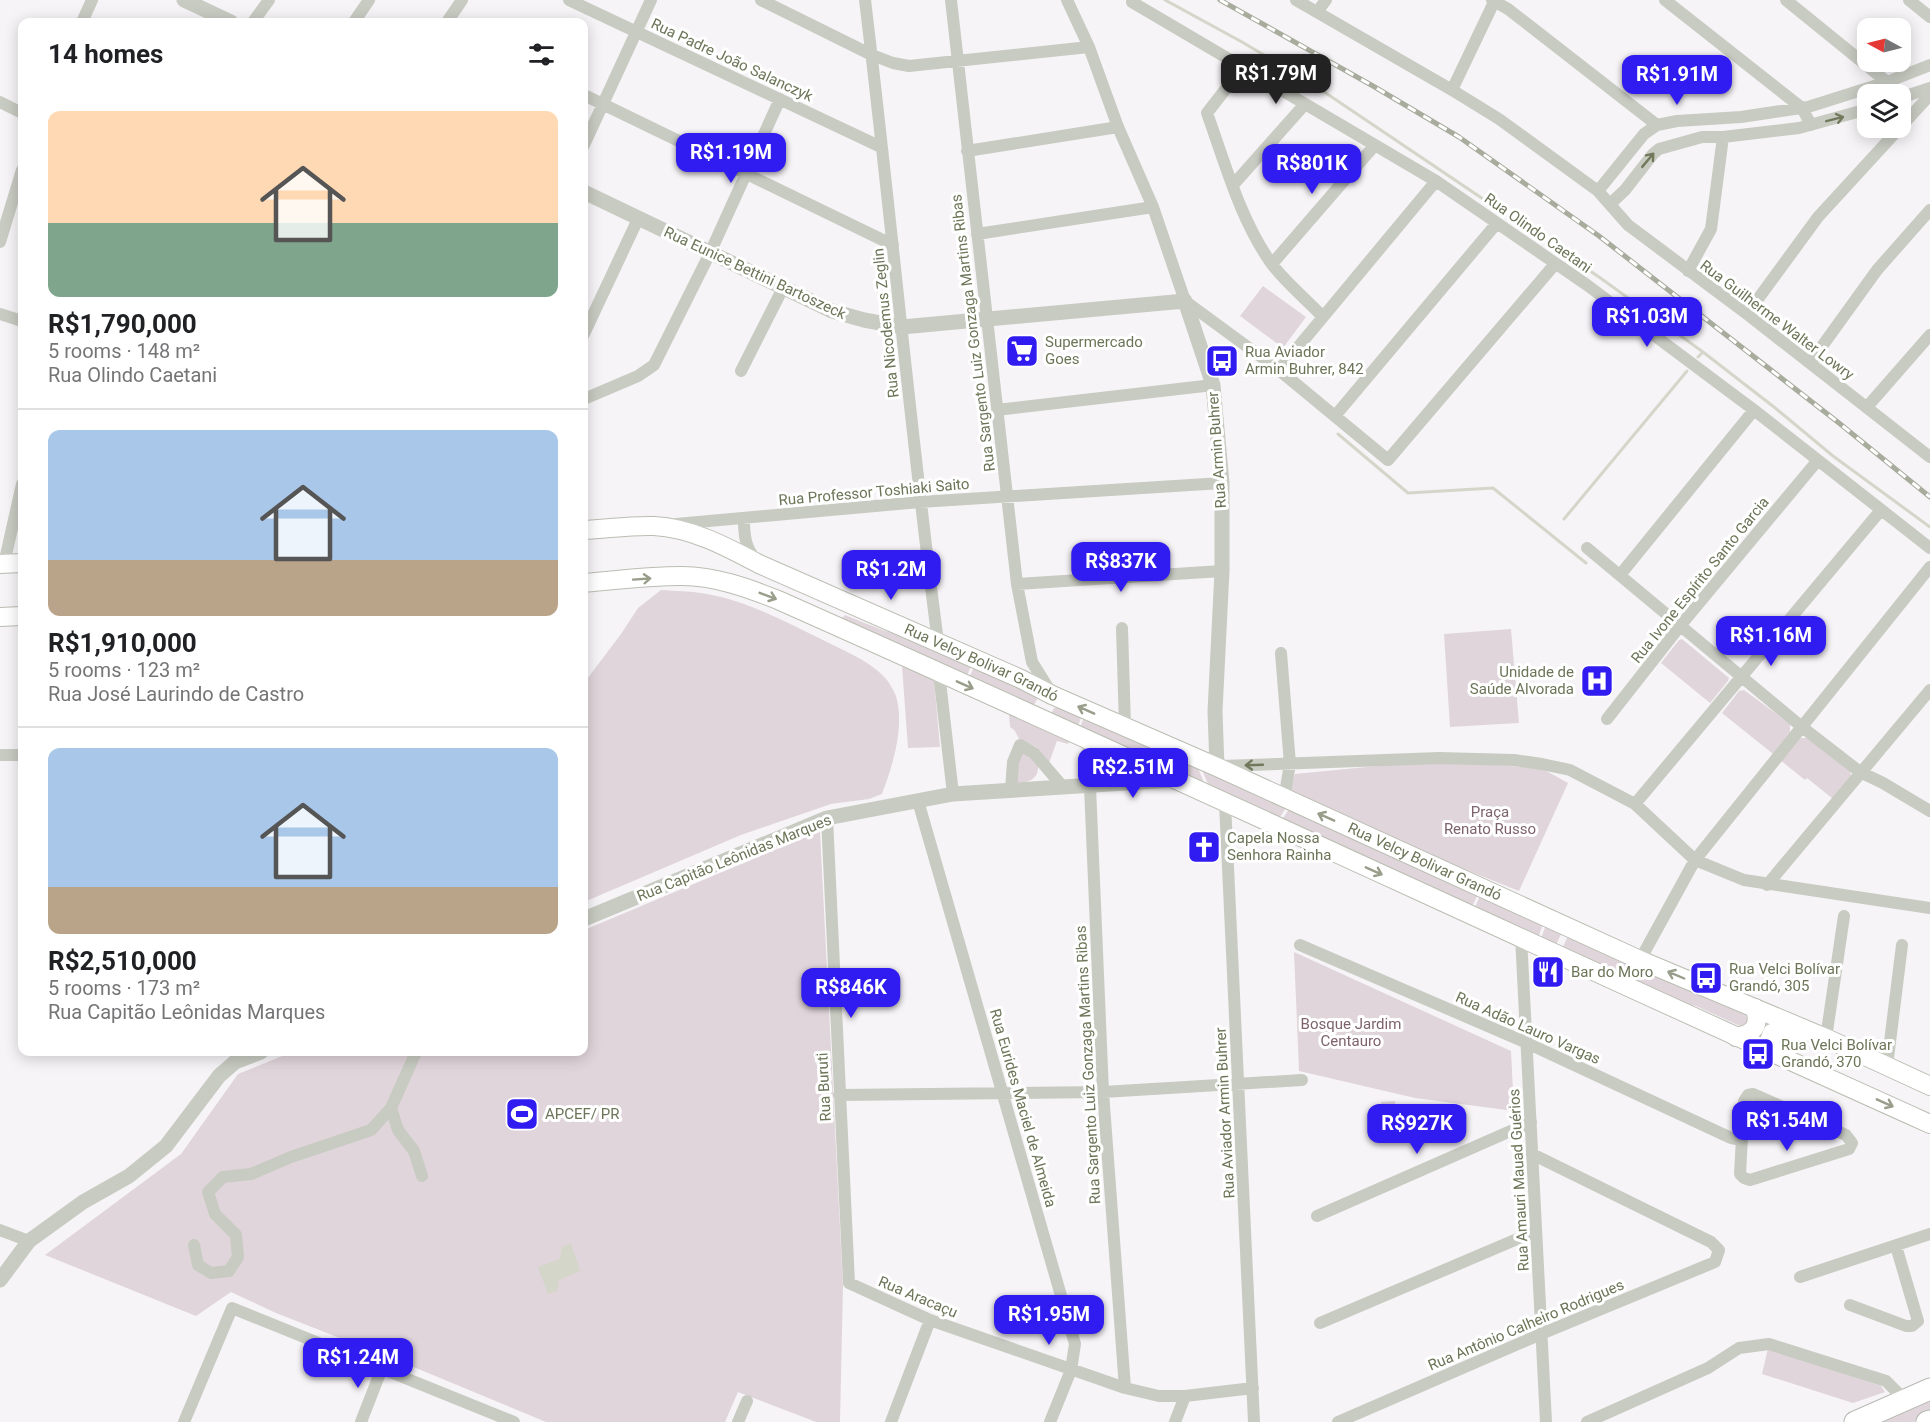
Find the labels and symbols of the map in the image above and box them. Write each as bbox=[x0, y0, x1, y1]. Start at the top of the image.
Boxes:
street label: Rua Padre João Salanczyk bbox=[648, 15, 816, 106]
north arrow bbox=[1857, 18, 1911, 72]
pin: R$1.79M bbox=[1221, 54, 1331, 105]
pin: R$1.91M bbox=[1622, 55, 1732, 106]
one-way arrow bbox=[1825, 112, 1844, 124]
pin: R$1.19M bbox=[676, 133, 786, 184]
pin: R$801K bbox=[1263, 144, 1361, 195]
one-way arrow bbox=[1642, 152, 1655, 168]
street label: Rua Olindo Caetani bbox=[1481, 189, 1595, 277]
street label: Rua Sargento Luiz Gonzaga Martins Ribas bbox=[947, 193, 999, 473]
street label: Rua Eunice Bettini Bartoszeck bbox=[661, 223, 849, 323]
street label: Rua Nicodemus Zeglin bbox=[869, 247, 903, 399]
street label: Rua Guilherme Walter Lowry bbox=[1696, 256, 1858, 384]
pin: R$1.03M bbox=[1592, 297, 1702, 348]
supermarket icon: Supermercado Goes bbox=[1004, 333, 1040, 369]
place label: Supermercado Goes bbox=[1045, 333, 1143, 368]
bus stop icon: Rua Aviador Armin Buhrer, 842 bbox=[1204, 343, 1240, 379]
place label: Rua Aviador Armin Buhrer, 842 bbox=[1245, 343, 1364, 378]
street label: Rua Armin Buhrer bbox=[1204, 391, 1230, 509]
street label: Rua Professor Toshiaki Saito bbox=[778, 475, 970, 509]
street label: Rua Ivone Espírito Santo Garcia bbox=[1627, 493, 1773, 667]
pin: R$837K bbox=[1072, 542, 1170, 593]
pin: R$1.2M bbox=[842, 550, 940, 601]
one-way arrow bbox=[631, 573, 651, 584]
one-way arrow bbox=[758, 591, 777, 602]
pin: R$1.16M bbox=[1716, 616, 1826, 667]
street label: Rua Velcy Bolivar Grandó bbox=[902, 620, 1061, 706]
place label: Unidade de Saúde Alvorada bbox=[1470, 663, 1574, 698]
hospital icon: Unidade de Saúde Alvorada bbox=[1579, 663, 1615, 699]
one-way arrow bbox=[955, 679, 973, 691]
one-way arrow bbox=[1078, 703, 1096, 715]
pin: R$2.51M bbox=[1078, 748, 1188, 799]
one-way arrow bbox=[1244, 760, 1264, 771]
park label: Praça Renato Russo bbox=[1444, 803, 1536, 838]
street label: Rua Capitão Leônidas Marques bbox=[634, 811, 834, 905]
one-way arrow bbox=[1317, 811, 1335, 823]
street label: Rua Velcy Bolivar Grandó bbox=[1345, 819, 1504, 905]
church icon: Capela Nossa Senhora Rainha bbox=[1186, 829, 1222, 865]
place label: Capela Nossa Senhora Rainha bbox=[1227, 829, 1331, 864]
one-way arrow bbox=[1365, 866, 1383, 877]
street label: Rua Sargento Luiz Gonzaga Martins Ribas bbox=[1072, 925, 1104, 1205]
restaurant icon: Bar do Moro bbox=[1530, 954, 1566, 990]
bus stop icon: Rua Velci Bolívar Grandó, 305 bbox=[1688, 960, 1724, 996]
place label: Rua Velci Bolívar Grandó, 305 bbox=[1729, 960, 1840, 995]
place label: Bar do Moro bbox=[1571, 963, 1653, 981]
pin: R$846K bbox=[802, 968, 900, 1019]
one-way arrow bbox=[1667, 969, 1686, 980]
street label: Rua Adão Lauro Vargas bbox=[1453, 988, 1603, 1068]
street label: Rua Eurides Maciel de Almeida bbox=[986, 1007, 1060, 1209]
park label: Bosque Jardim Centauro bbox=[1301, 1015, 1401, 1050]
street label: Rua Aviador Armin Buhrer bbox=[1212, 1027, 1238, 1199]
bus stop icon: Rua Velci Bolívar Grandó, 370 bbox=[1740, 1036, 1776, 1072]
place label: Rua Velci Bolívar Grandó, 370 bbox=[1781, 1036, 1892, 1071]
street label: Rua Buruti bbox=[813, 1052, 835, 1122]
street label: Rua Amauri Mauad Guérios bbox=[1505, 1088, 1533, 1272]
sports icon: APCEF/ PR bbox=[504, 1096, 540, 1132]
one-way arrow bbox=[1876, 1099, 1894, 1110]
pin: R$1.54M bbox=[1732, 1101, 1842, 1152]
pin: R$927K bbox=[1368, 1104, 1466, 1155]
place label: APCEF/ PR bbox=[545, 1105, 619, 1123]
street label: Rua Aracaçu bbox=[876, 1272, 960, 1322]
street label: Rua Antônio Calheiro Rodrigues bbox=[1425, 1275, 1627, 1375]
pin: R$1.95M bbox=[994, 1295, 1104, 1346]
pin: R$1.24M bbox=[303, 1338, 413, 1389]

